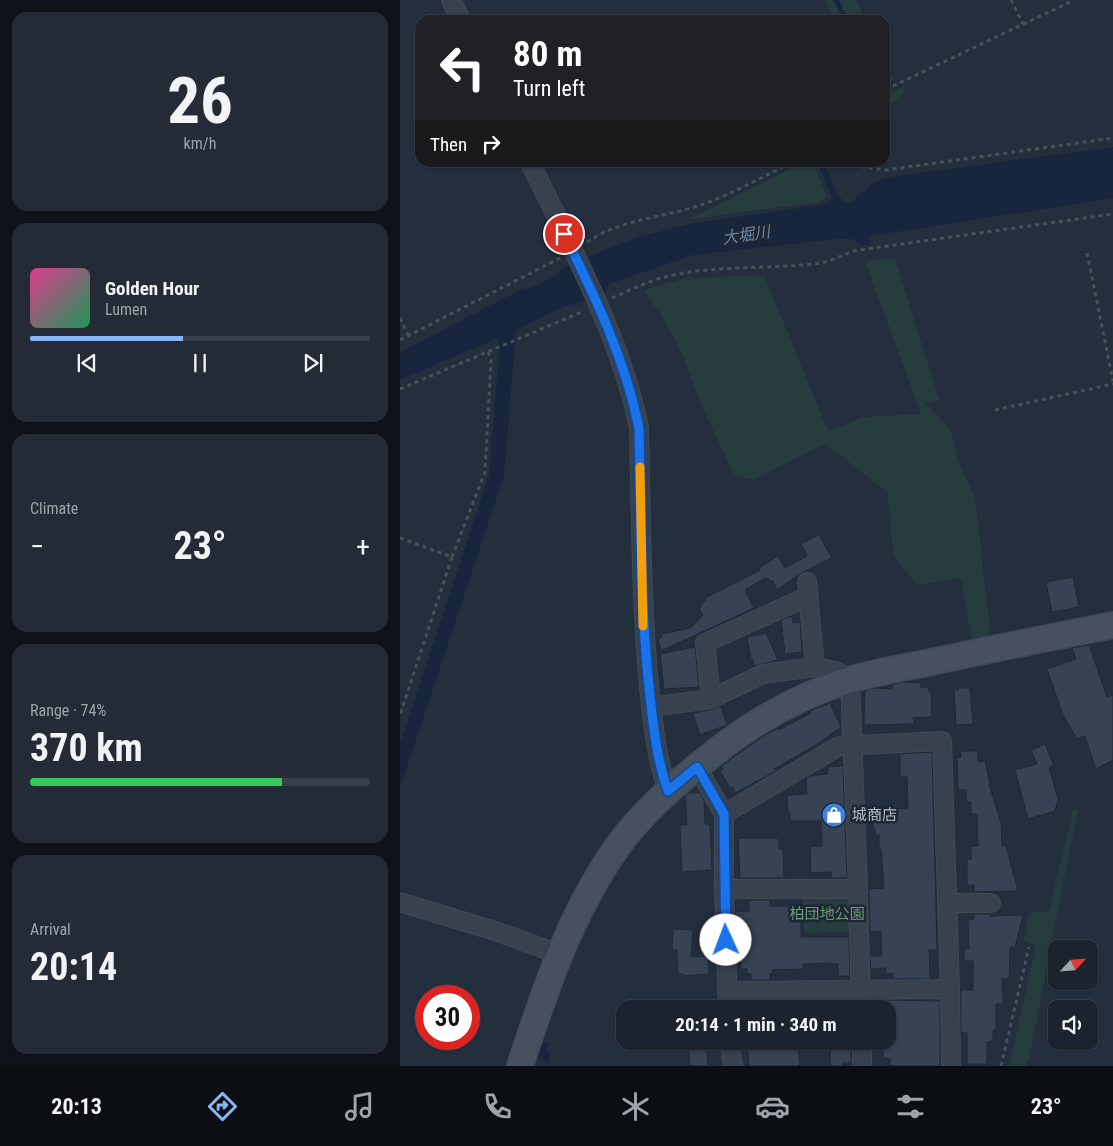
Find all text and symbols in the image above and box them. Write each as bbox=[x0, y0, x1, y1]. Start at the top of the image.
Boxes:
text: 80 m bbox=[513, 34, 582, 75]
icon: left bbox=[430, 35, 495, 100]
text: 26 bbox=[167, 63, 233, 139]
text: Turn left bbox=[513, 76, 585, 101]
icon: right bbox=[477, 130, 505, 158]
text: Then bbox=[430, 133, 467, 156]
text: km/h bbox=[184, 134, 216, 153]
pin bbox=[543, 213, 585, 255]
icon: arrive bbox=[550, 220, 578, 248]
water label: 大堀川 bbox=[721, 222, 773, 248]
text: Golden Hour bbox=[105, 277, 199, 300]
text: Lumen bbox=[105, 300, 147, 319]
icon: previous bbox=[73, 349, 101, 377]
icon: pause bbox=[186, 349, 214, 377]
icon: next bbox=[299, 349, 327, 377]
text: Climate bbox=[30, 499, 78, 518]
text: 23° bbox=[173, 524, 227, 568]
text: − bbox=[30, 530, 44, 563]
text: + bbox=[356, 530, 370, 563]
text: Range · 74% bbox=[30, 701, 106, 720]
text: 370 km bbox=[30, 726, 143, 770]
shop icon: 城商店 bbox=[821, 802, 847, 828]
place label: 城商店 bbox=[852, 806, 897, 824]
park label: 柏団地公園 bbox=[789, 905, 865, 923]
position arrow bbox=[699, 913, 751, 965]
text: Arrival bbox=[30, 920, 71, 939]
north arrow bbox=[1048, 940, 1098, 990]
map controls bbox=[1048, 940, 1098, 1050]
text: 20:14 bbox=[30, 945, 117, 989]
speed limit sign: 30 bbox=[415, 985, 480, 1050]
button: sound bbox=[1048, 1000, 1098, 1050]
text: 20:14 · 1 min · 340 m bbox=[675, 1013, 837, 1036]
icon: directions bbox=[205, 1089, 240, 1124]
icon: music bbox=[342, 1089, 377, 1124]
icon: phone bbox=[480, 1089, 515, 1124]
icon: climate bbox=[618, 1089, 653, 1124]
icon: car bbox=[755, 1089, 790, 1124]
icon: filters bbox=[893, 1089, 928, 1124]
text: 20:13 bbox=[51, 1094, 102, 1119]
text: 23° bbox=[1031, 1094, 1062, 1119]

